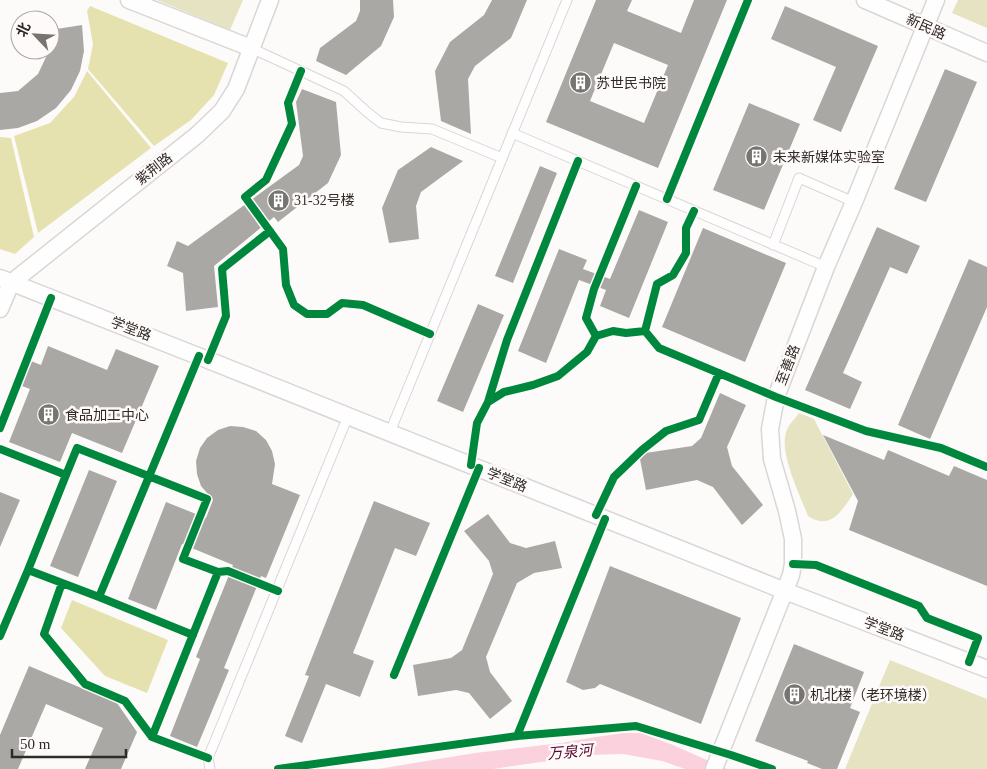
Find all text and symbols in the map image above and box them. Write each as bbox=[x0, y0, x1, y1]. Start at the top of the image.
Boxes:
north arrow bbox=[10, 10, 60, 60]
street label: 新民路 bbox=[904, 12, 948, 42]
text: 北 bbox=[14, 20, 33, 39]
building icon: 苏世民书院 bbox=[568, 71, 592, 95]
place label: 苏世民书院 bbox=[596, 76, 666, 91]
building icon: 未来新媒体实验室 bbox=[745, 145, 769, 169]
place label: 未来新媒体实验室 bbox=[773, 149, 885, 165]
street label: 紫荆路 bbox=[133, 150, 175, 188]
building icon: 31-32号楼 bbox=[266, 188, 290, 212]
place label: 31-32号楼 bbox=[294, 193, 355, 208]
street label: 学堂路 bbox=[109, 314, 153, 344]
street label: 至善路 bbox=[773, 343, 803, 387]
building icon: 食品加工中心 bbox=[37, 403, 61, 427]
place label: 食品加工中心 bbox=[65, 408, 149, 423]
street label: 学堂路 bbox=[485, 465, 529, 495]
street label: 学堂路 bbox=[862, 614, 906, 644]
building icon: 机北楼（老环境楼） bbox=[782, 683, 806, 707]
place label: 机北楼（老环境楼） bbox=[810, 687, 936, 703]
scale bar bbox=[12, 726, 126, 758]
text: 50 m bbox=[20, 736, 51, 752]
water label: 万泉河 bbox=[547, 742, 596, 762]

